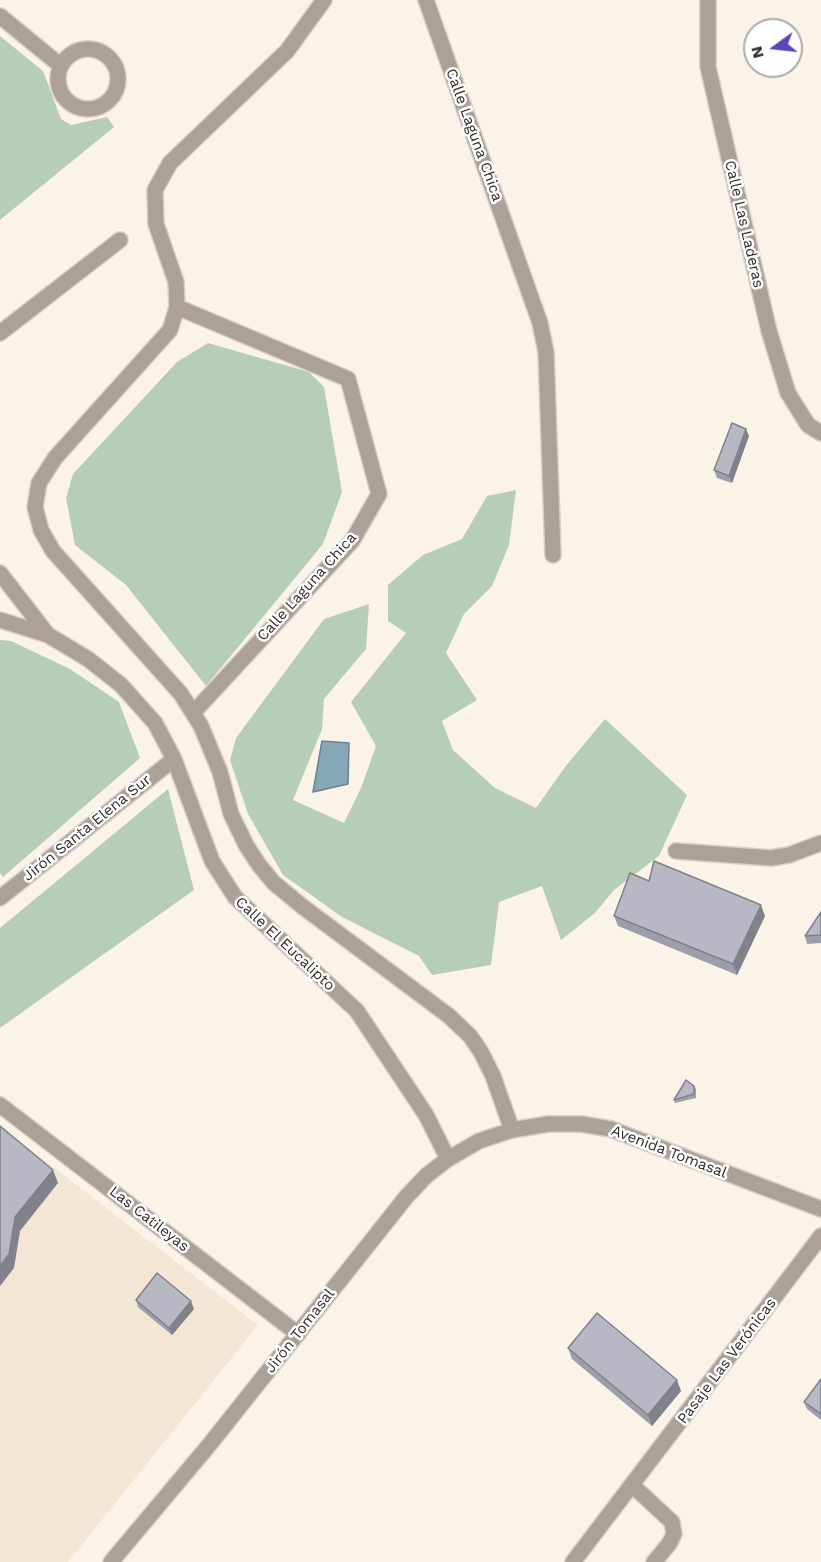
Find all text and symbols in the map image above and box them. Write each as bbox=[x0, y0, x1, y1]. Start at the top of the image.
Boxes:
north arrow bbox=[743, 18, 803, 78]
text: N bbox=[746, 44, 768, 60]
street label: Calle Laguna Chica bbox=[442, 66, 506, 204]
street label: Calle Las Laderas bbox=[721, 159, 767, 289]
street label: Calle Laguna Chica bbox=[254, 529, 360, 645]
street label: Jirón Santa Elena Sur bbox=[19, 771, 155, 885]
street label: Calle El Eucalipto bbox=[231, 893, 339, 995]
street label: Avenida Tomasal bbox=[609, 1122, 729, 1182]
street label: Las Catileyas bbox=[106, 1182, 192, 1256]
street label: Jirón Tomasal bbox=[262, 1285, 338, 1377]
street label: Pasaje Las Verónicas bbox=[674, 1295, 780, 1427]

